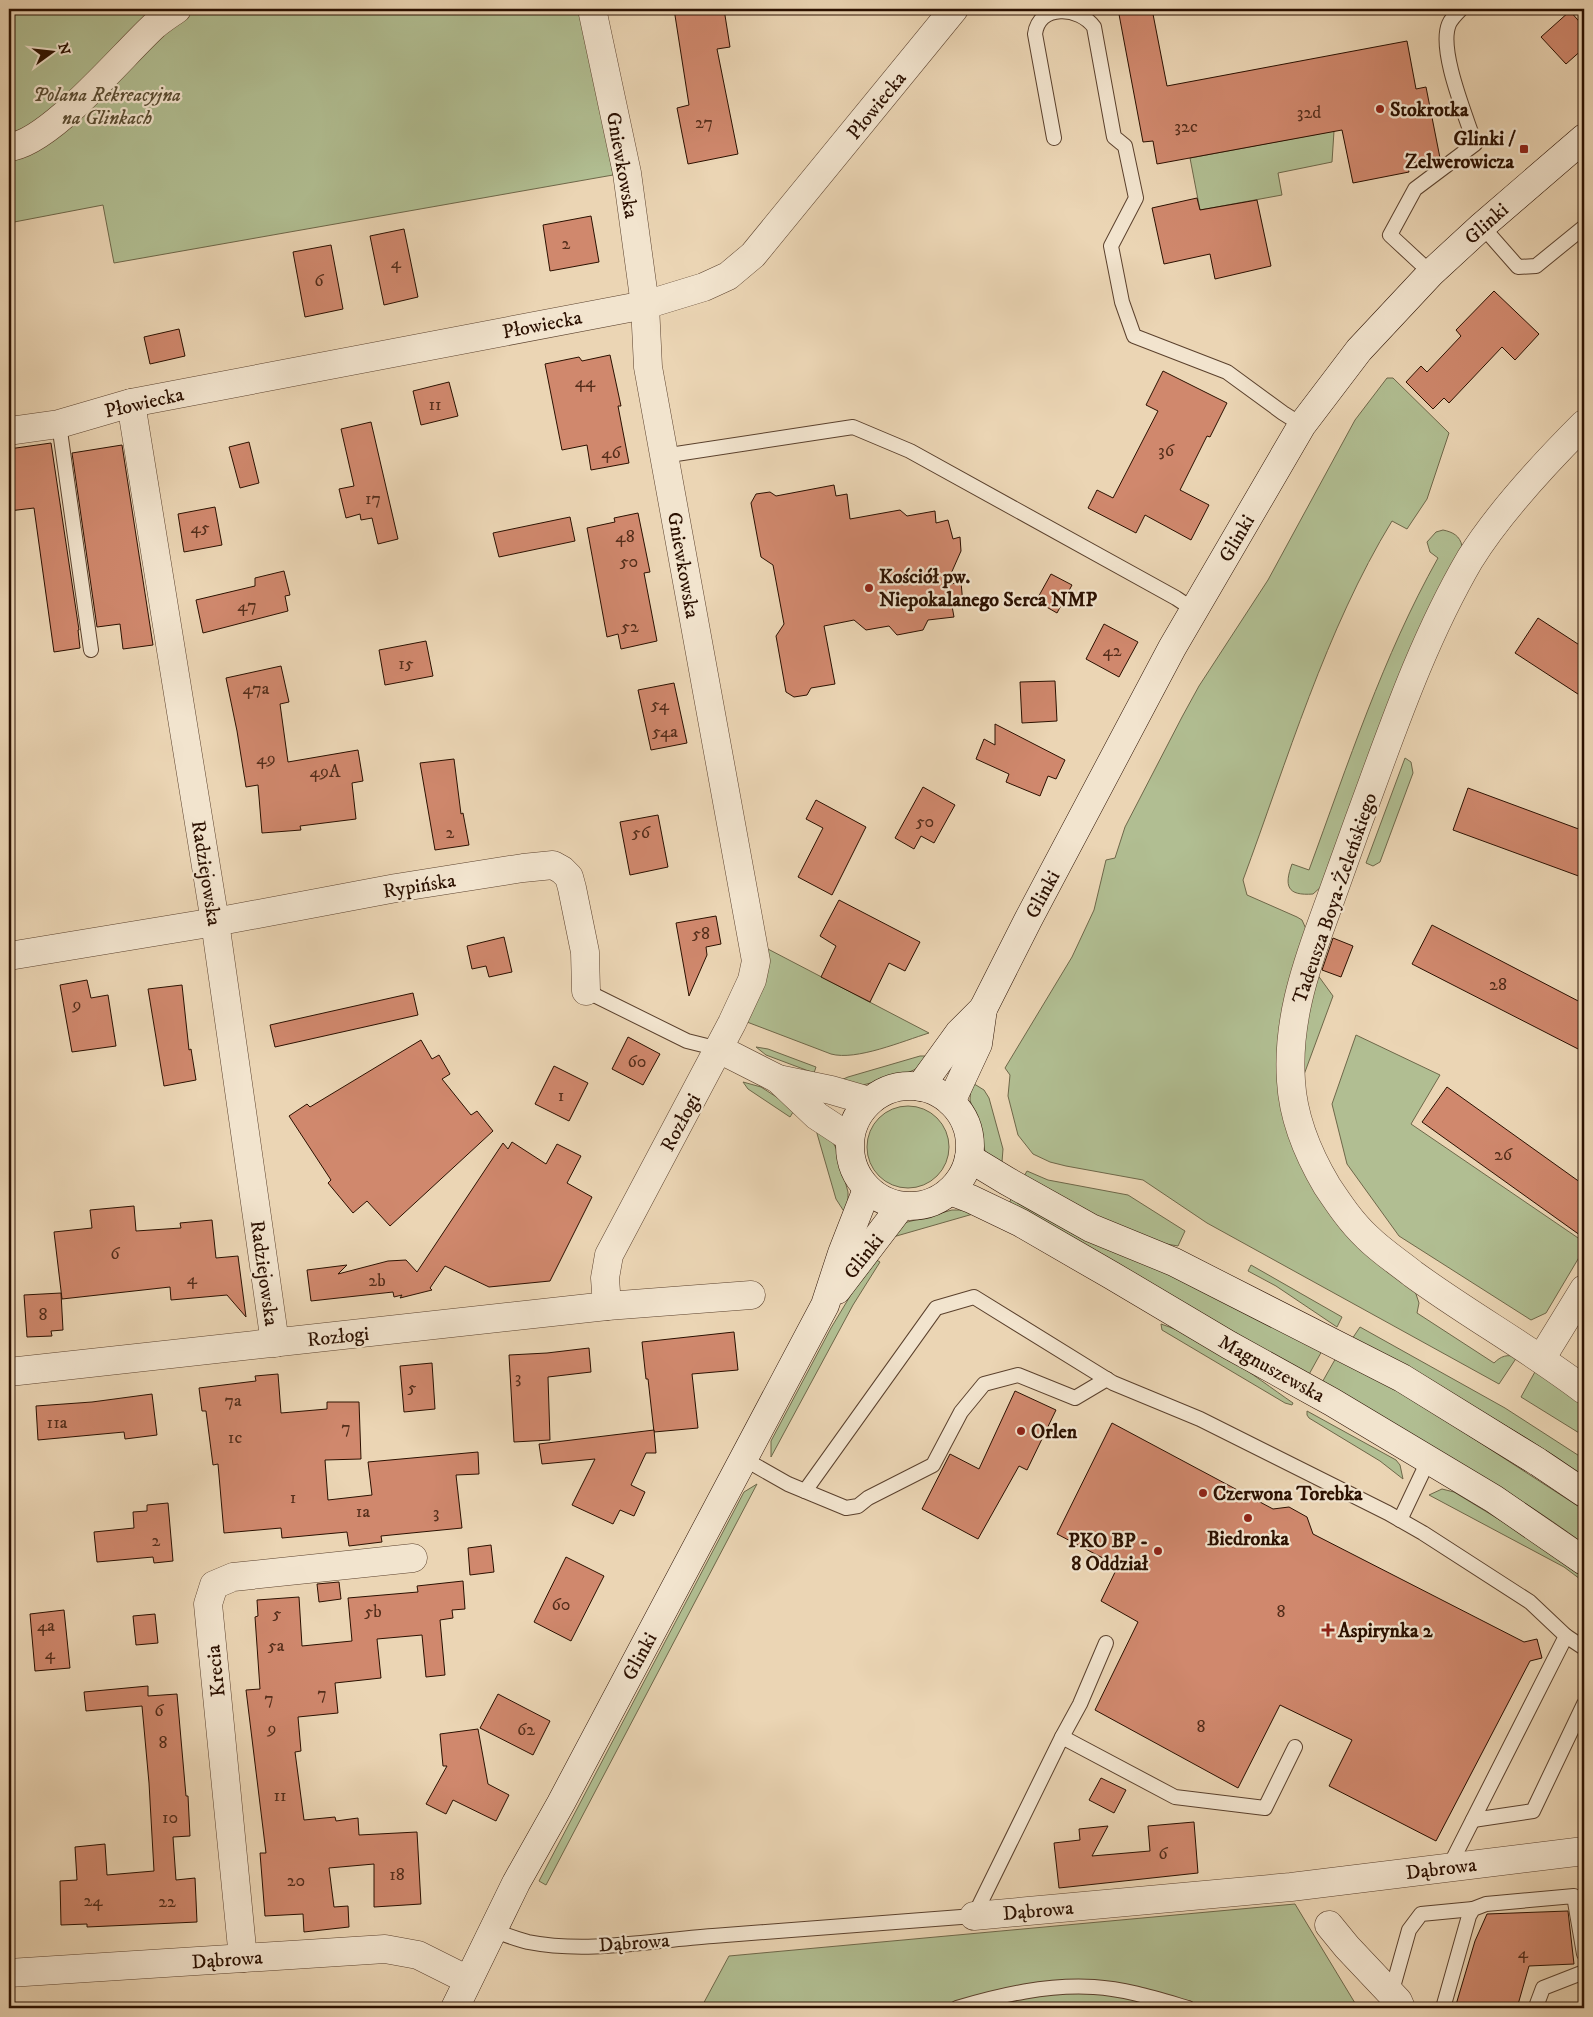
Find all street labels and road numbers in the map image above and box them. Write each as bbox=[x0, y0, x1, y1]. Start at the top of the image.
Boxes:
street label: Płowiecka bbox=[842, 66, 913, 145]
street label: Gniewkowska bbox=[600, 110, 643, 221]
street label: Glinki bbox=[1460, 198, 1514, 250]
street label: Płowiecka bbox=[500, 305, 585, 345]
street label: Płowiecka bbox=[102, 382, 187, 425]
street label: Gniewkowska bbox=[661, 510, 704, 621]
street label: Glinki bbox=[1214, 511, 1261, 567]
street label: Tadeusza Boya-Żeleńskiego bbox=[1288, 790, 1383, 1007]
street label: Radziejowska bbox=[185, 819, 226, 928]
street label: Glinki bbox=[1020, 866, 1066, 923]
street label: Rypińska bbox=[381, 868, 458, 905]
street label: Rozłogi bbox=[656, 1089, 707, 1156]
street label: Radziejowska bbox=[244, 1219, 283, 1328]
street label: Glinki bbox=[839, 1229, 890, 1285]
street label: Rozłogi bbox=[306, 1322, 370, 1353]
street label: Magnuszewska bbox=[1214, 1330, 1329, 1409]
street label: Glinki bbox=[617, 1628, 663, 1685]
street label: Krecia bbox=[201, 1643, 232, 1698]
street label: Dąbrowa bbox=[1404, 1853, 1478, 1886]
street label: Dąbrowa bbox=[1002, 1896, 1075, 1927]
street label: Dąbrowa bbox=[598, 1929, 671, 1958]
street label: Dąbrowa bbox=[191, 1946, 264, 1975]

